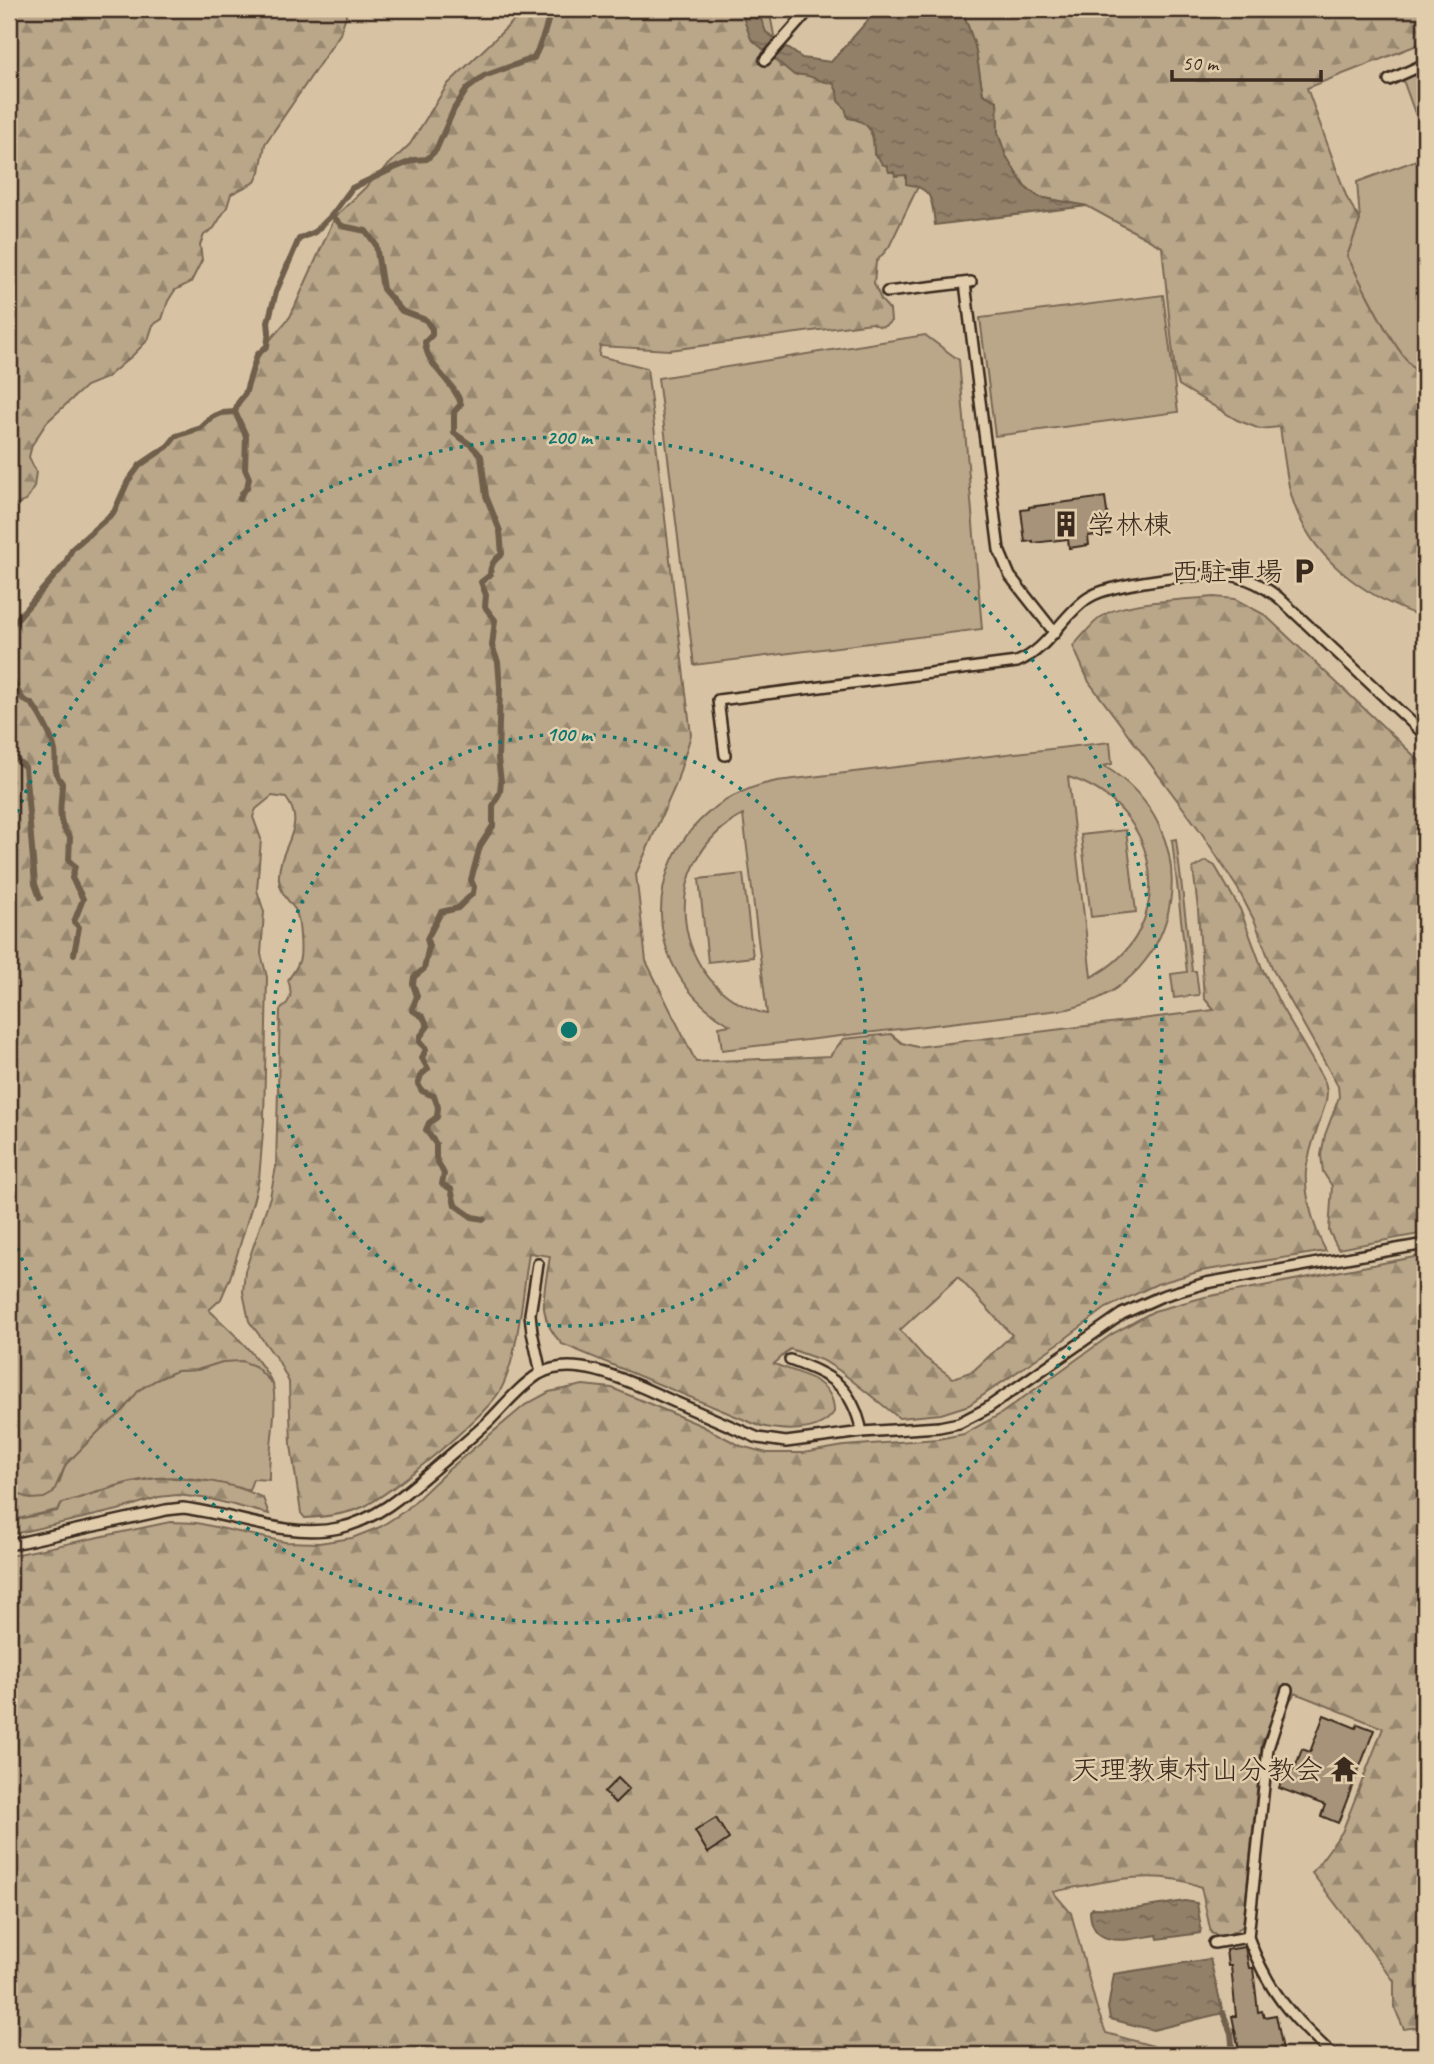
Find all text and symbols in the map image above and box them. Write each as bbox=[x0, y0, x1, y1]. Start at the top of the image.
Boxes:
scale bar bbox=[1172, 38, 1320, 82]
text: 50 m bbox=[1182, 50, 1220, 76]
text: 200 m bbox=[546, 424, 594, 450]
place label: 学林棟 bbox=[1087, 507, 1171, 542]
building icon: 学林棟 bbox=[1051, 509, 1081, 539]
place label: 西駐車場 bbox=[1171, 554, 1283, 589]
parking icon: 西駐車場 bbox=[1289, 556, 1319, 586]
text: 100 m bbox=[546, 721, 594, 747]
centre of rings bbox=[557, 1018, 581, 1042]
place label: 天理教東村山分教会 bbox=[1071, 1752, 1323, 1787]
temple icon: 天理教東村山分教会 bbox=[1329, 1754, 1359, 1784]

